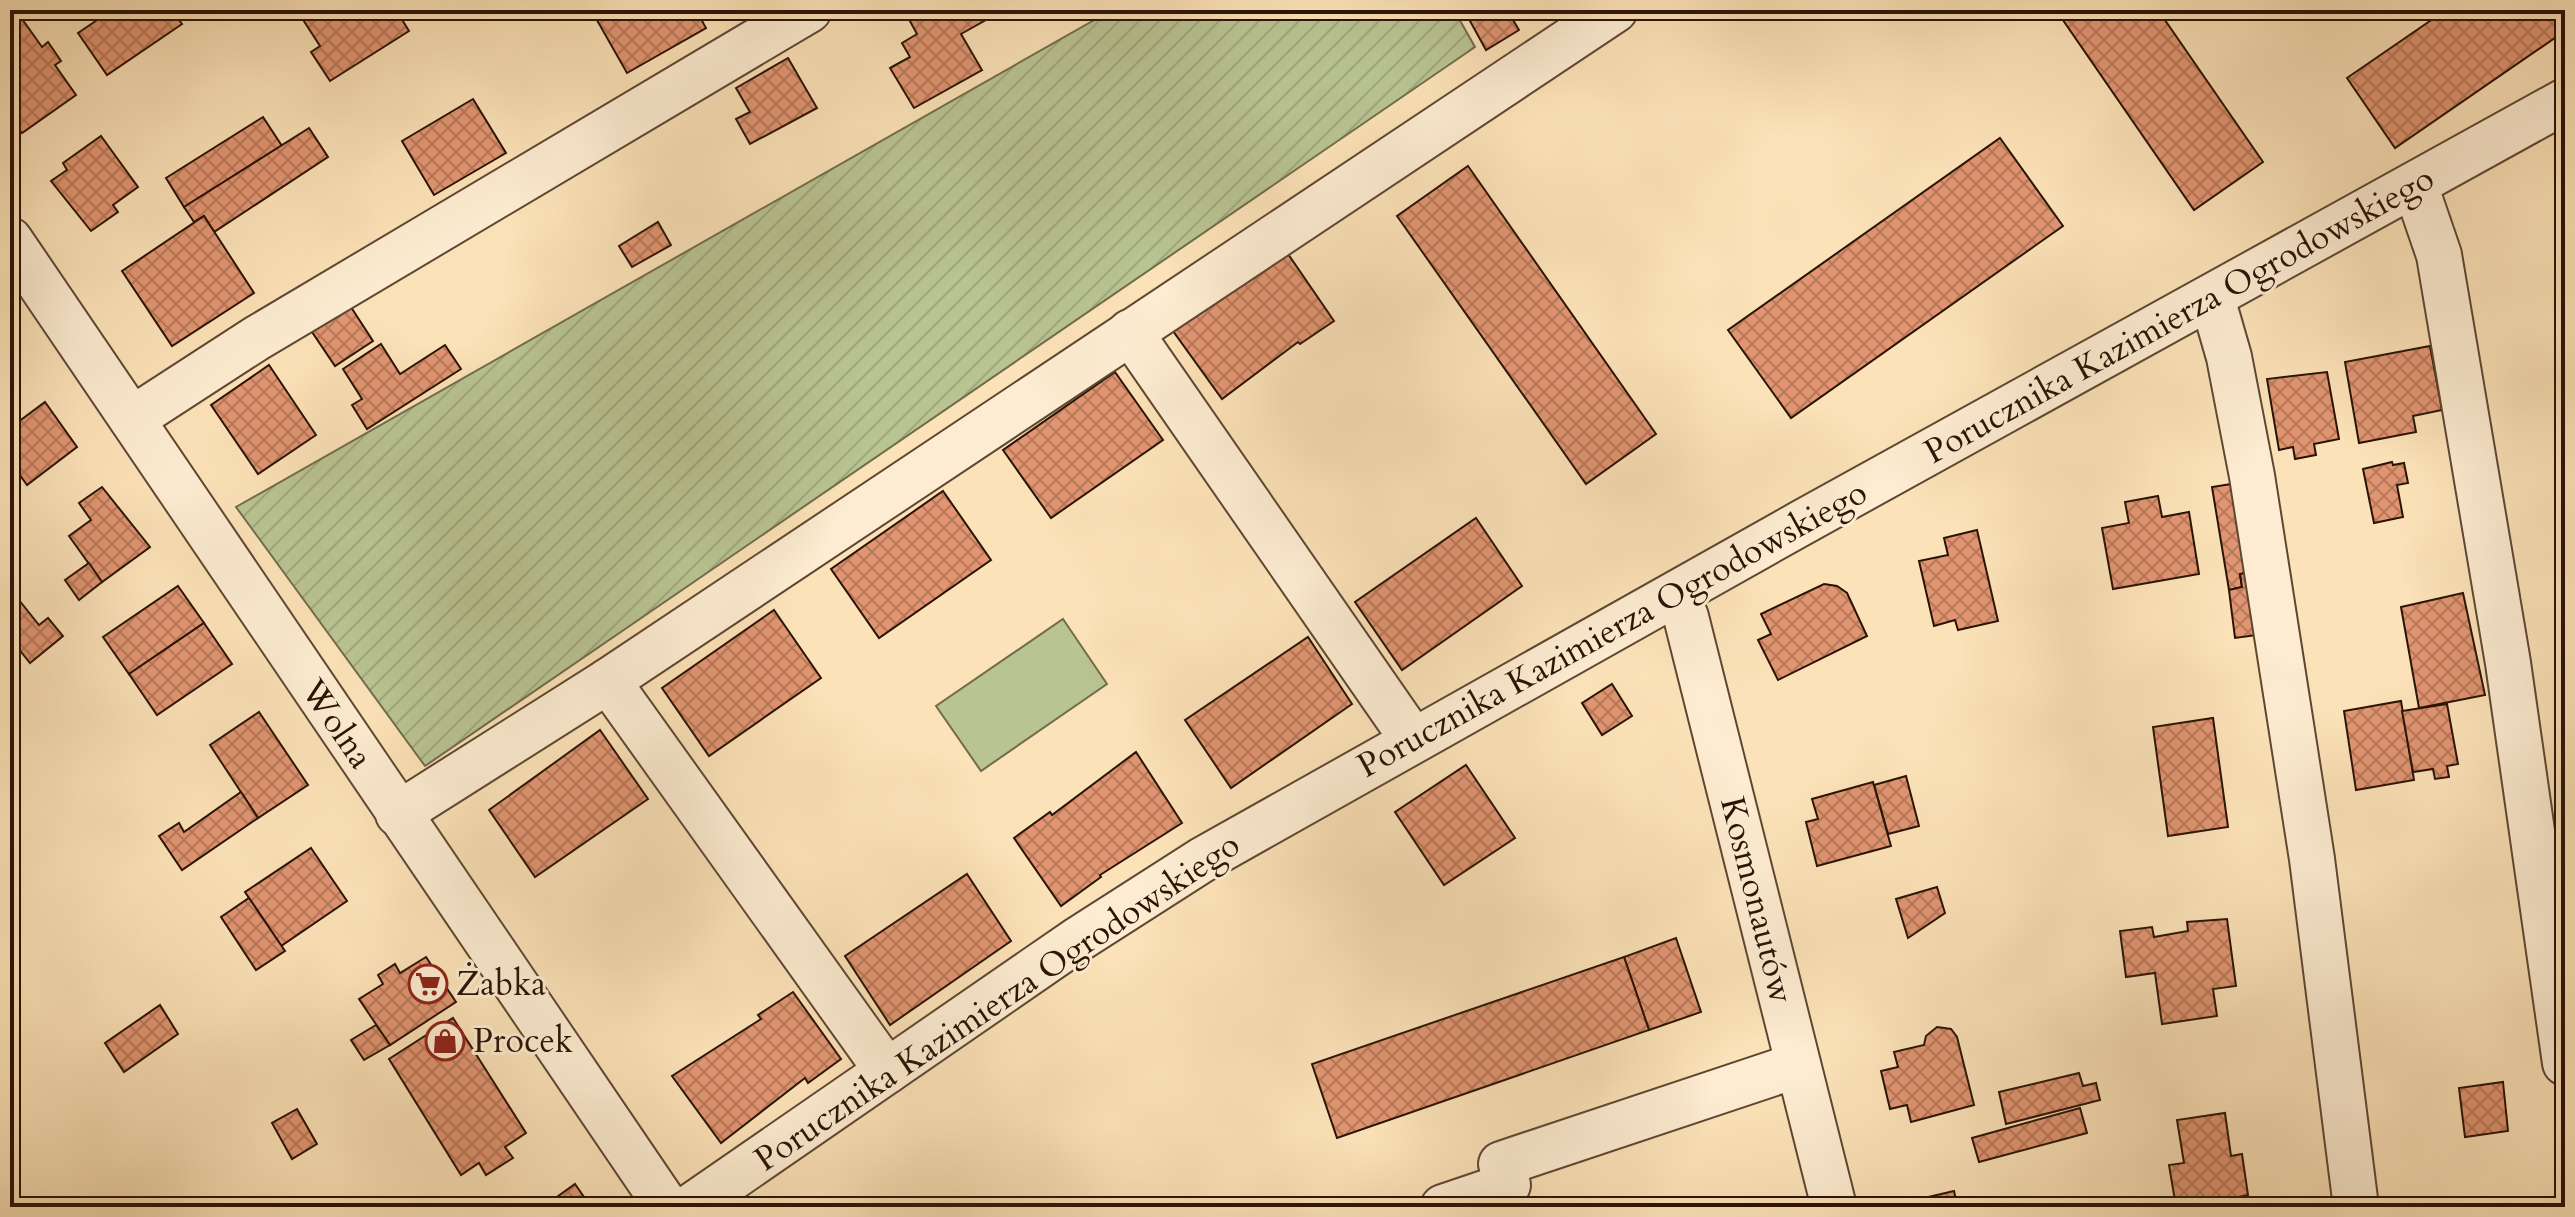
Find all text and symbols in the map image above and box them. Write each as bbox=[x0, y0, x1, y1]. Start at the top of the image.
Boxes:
street label: Porucznika Kazimierza Ogrodowskiego bbox=[1916, 155, 2442, 475]
street label: Porucznika Kazimierza Ogrodowskiego bbox=[1349, 469, 1875, 789]
street label: Wolna bbox=[290, 669, 384, 778]
street label: Kosmonautów bbox=[1709, 792, 1805, 1008]
street label: Porucznika Kazimierza Ogrodowskiego bbox=[745, 822, 1249, 1182]
place label: Żabka bbox=[456, 961, 546, 1007]
supermarket icon: Żabka bbox=[407, 963, 449, 1005]
place label: Procek bbox=[473, 1018, 574, 1064]
shop icon: Procek bbox=[424, 1020, 466, 1062]

